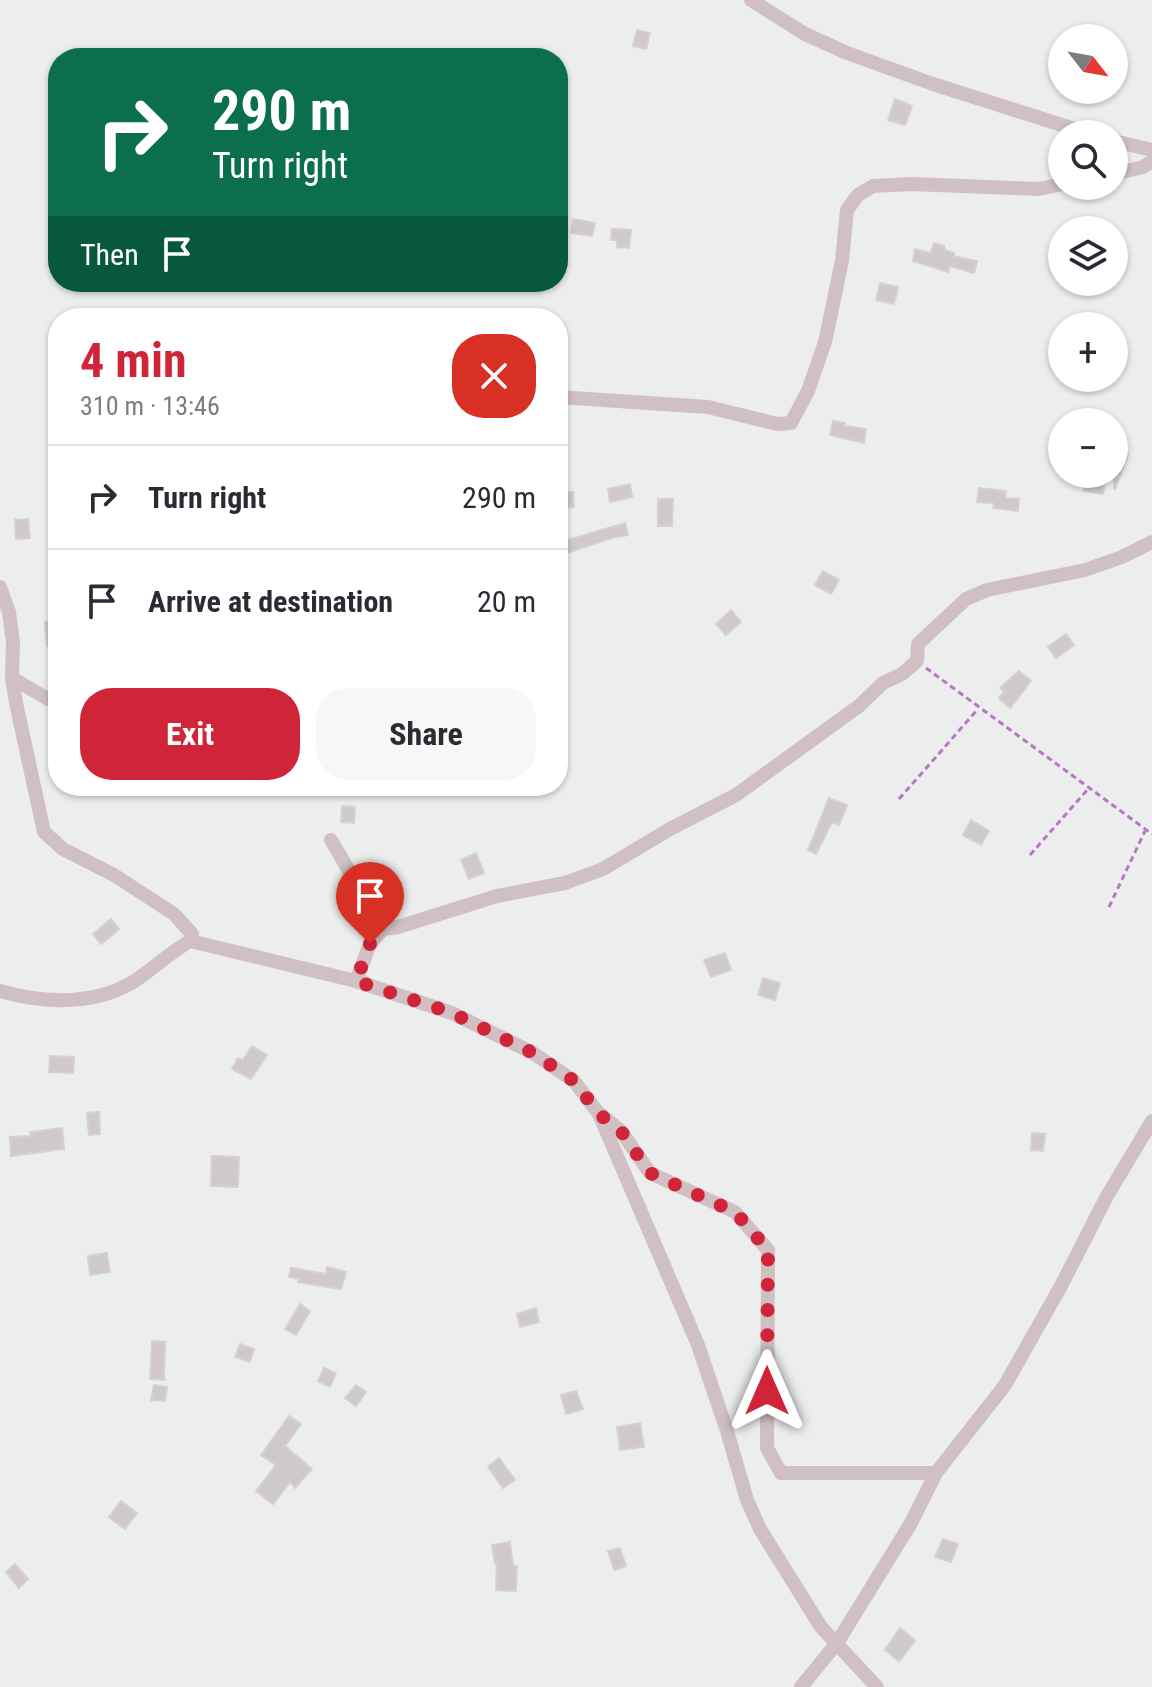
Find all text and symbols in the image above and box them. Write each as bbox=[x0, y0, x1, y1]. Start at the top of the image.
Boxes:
north arrow bbox=[1048, 24, 1128, 104]
map controls bbox=[1048, 24, 1128, 488]
text: 290 m bbox=[212, 78, 351, 144]
icon: right bbox=[80, 80, 184, 184]
button: search bbox=[1048, 120, 1128, 200]
text: Turn right bbox=[212, 145, 348, 187]
button: layers bbox=[1048, 216, 1128, 296]
icon: arrive bbox=[155, 232, 199, 276]
text: Then bbox=[80, 237, 139, 272]
button: + bbox=[1048, 312, 1128, 392]
text: 4 min bbox=[80, 332, 187, 389]
button: close bbox=[452, 334, 536, 418]
text: 310 m · 13:46 bbox=[80, 391, 220, 421]
button: − bbox=[1048, 408, 1128, 488]
icon: right bbox=[80, 475, 124, 519]
text: Turn right bbox=[148, 480, 266, 515]
text: 290 m bbox=[462, 480, 536, 515]
icon: arrive bbox=[80, 579, 124, 623]
text: Arrive at destination bbox=[148, 584, 393, 619]
text: 20 m bbox=[477, 584, 536, 619]
button: Exit bbox=[80, 688, 300, 780]
button: Share bbox=[316, 688, 536, 780]
pin bbox=[336, 862, 404, 944]
icon: arrive bbox=[348, 874, 392, 918]
position arrow bbox=[725, 1349, 809, 1433]

